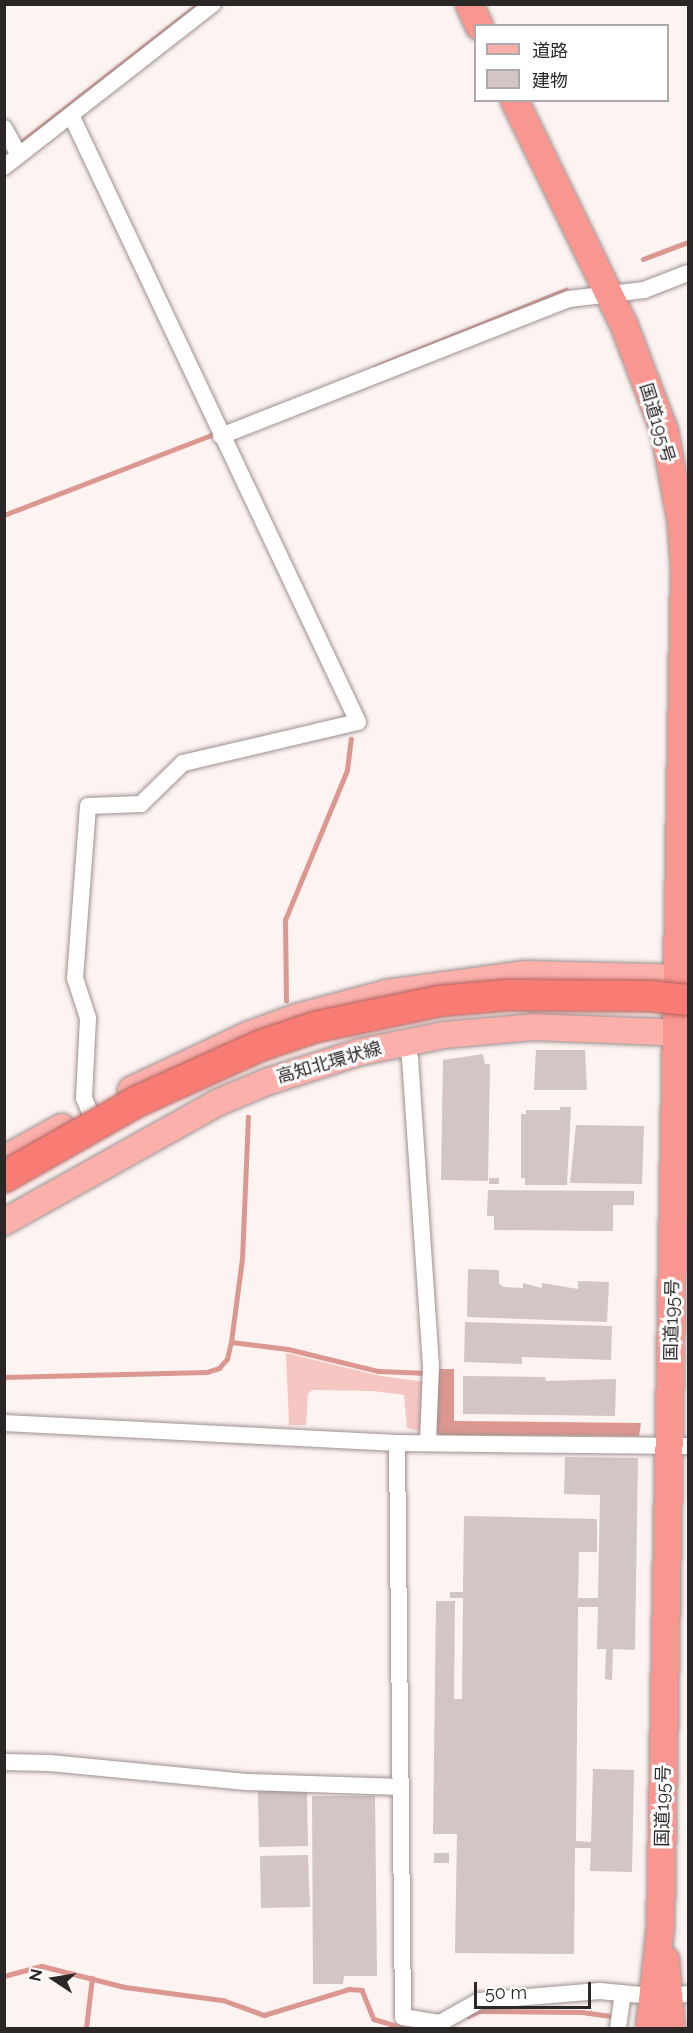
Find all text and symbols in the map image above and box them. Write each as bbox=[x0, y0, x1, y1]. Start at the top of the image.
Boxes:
legend bbox=[474, 24, 669, 102]
text: 道路 bbox=[532, 40, 568, 61]
text: 建物 bbox=[532, 70, 568, 91]
street label: 国道195号 bbox=[635, 381, 679, 465]
street label: 高知北環状線 bbox=[274, 1038, 384, 1088]
street label: 国道195号 bbox=[660, 1279, 684, 1361]
street label: 国道195号 bbox=[651, 1765, 675, 1847]
north arrow bbox=[24, 1949, 84, 2009]
text: N bbox=[25, 1967, 46, 1983]
scale bar bbox=[477, 1970, 594, 2008]
text: 50 m bbox=[485, 1982, 527, 2003]

